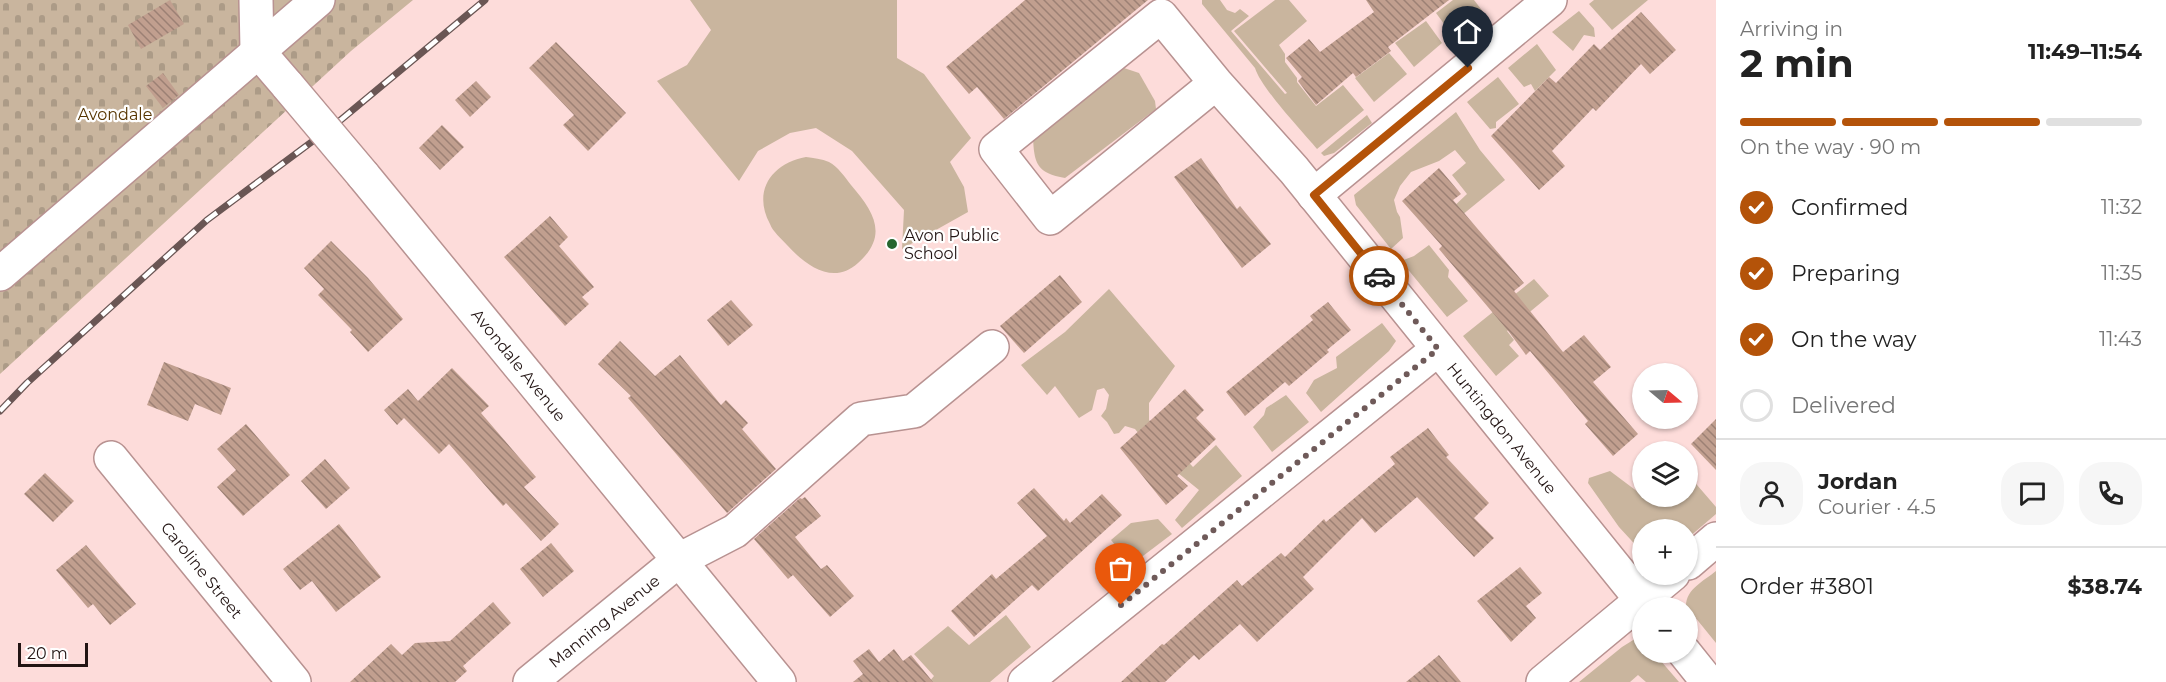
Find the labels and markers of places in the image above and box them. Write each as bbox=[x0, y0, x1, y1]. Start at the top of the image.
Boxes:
pin bbox=[1442, 6, 1493, 68]
place label: Avon Public School bbox=[904, 226, 999, 263]
marker: Avon Public School bbox=[885, 237, 899, 251]
pin bbox=[1095, 543, 1146, 605]

